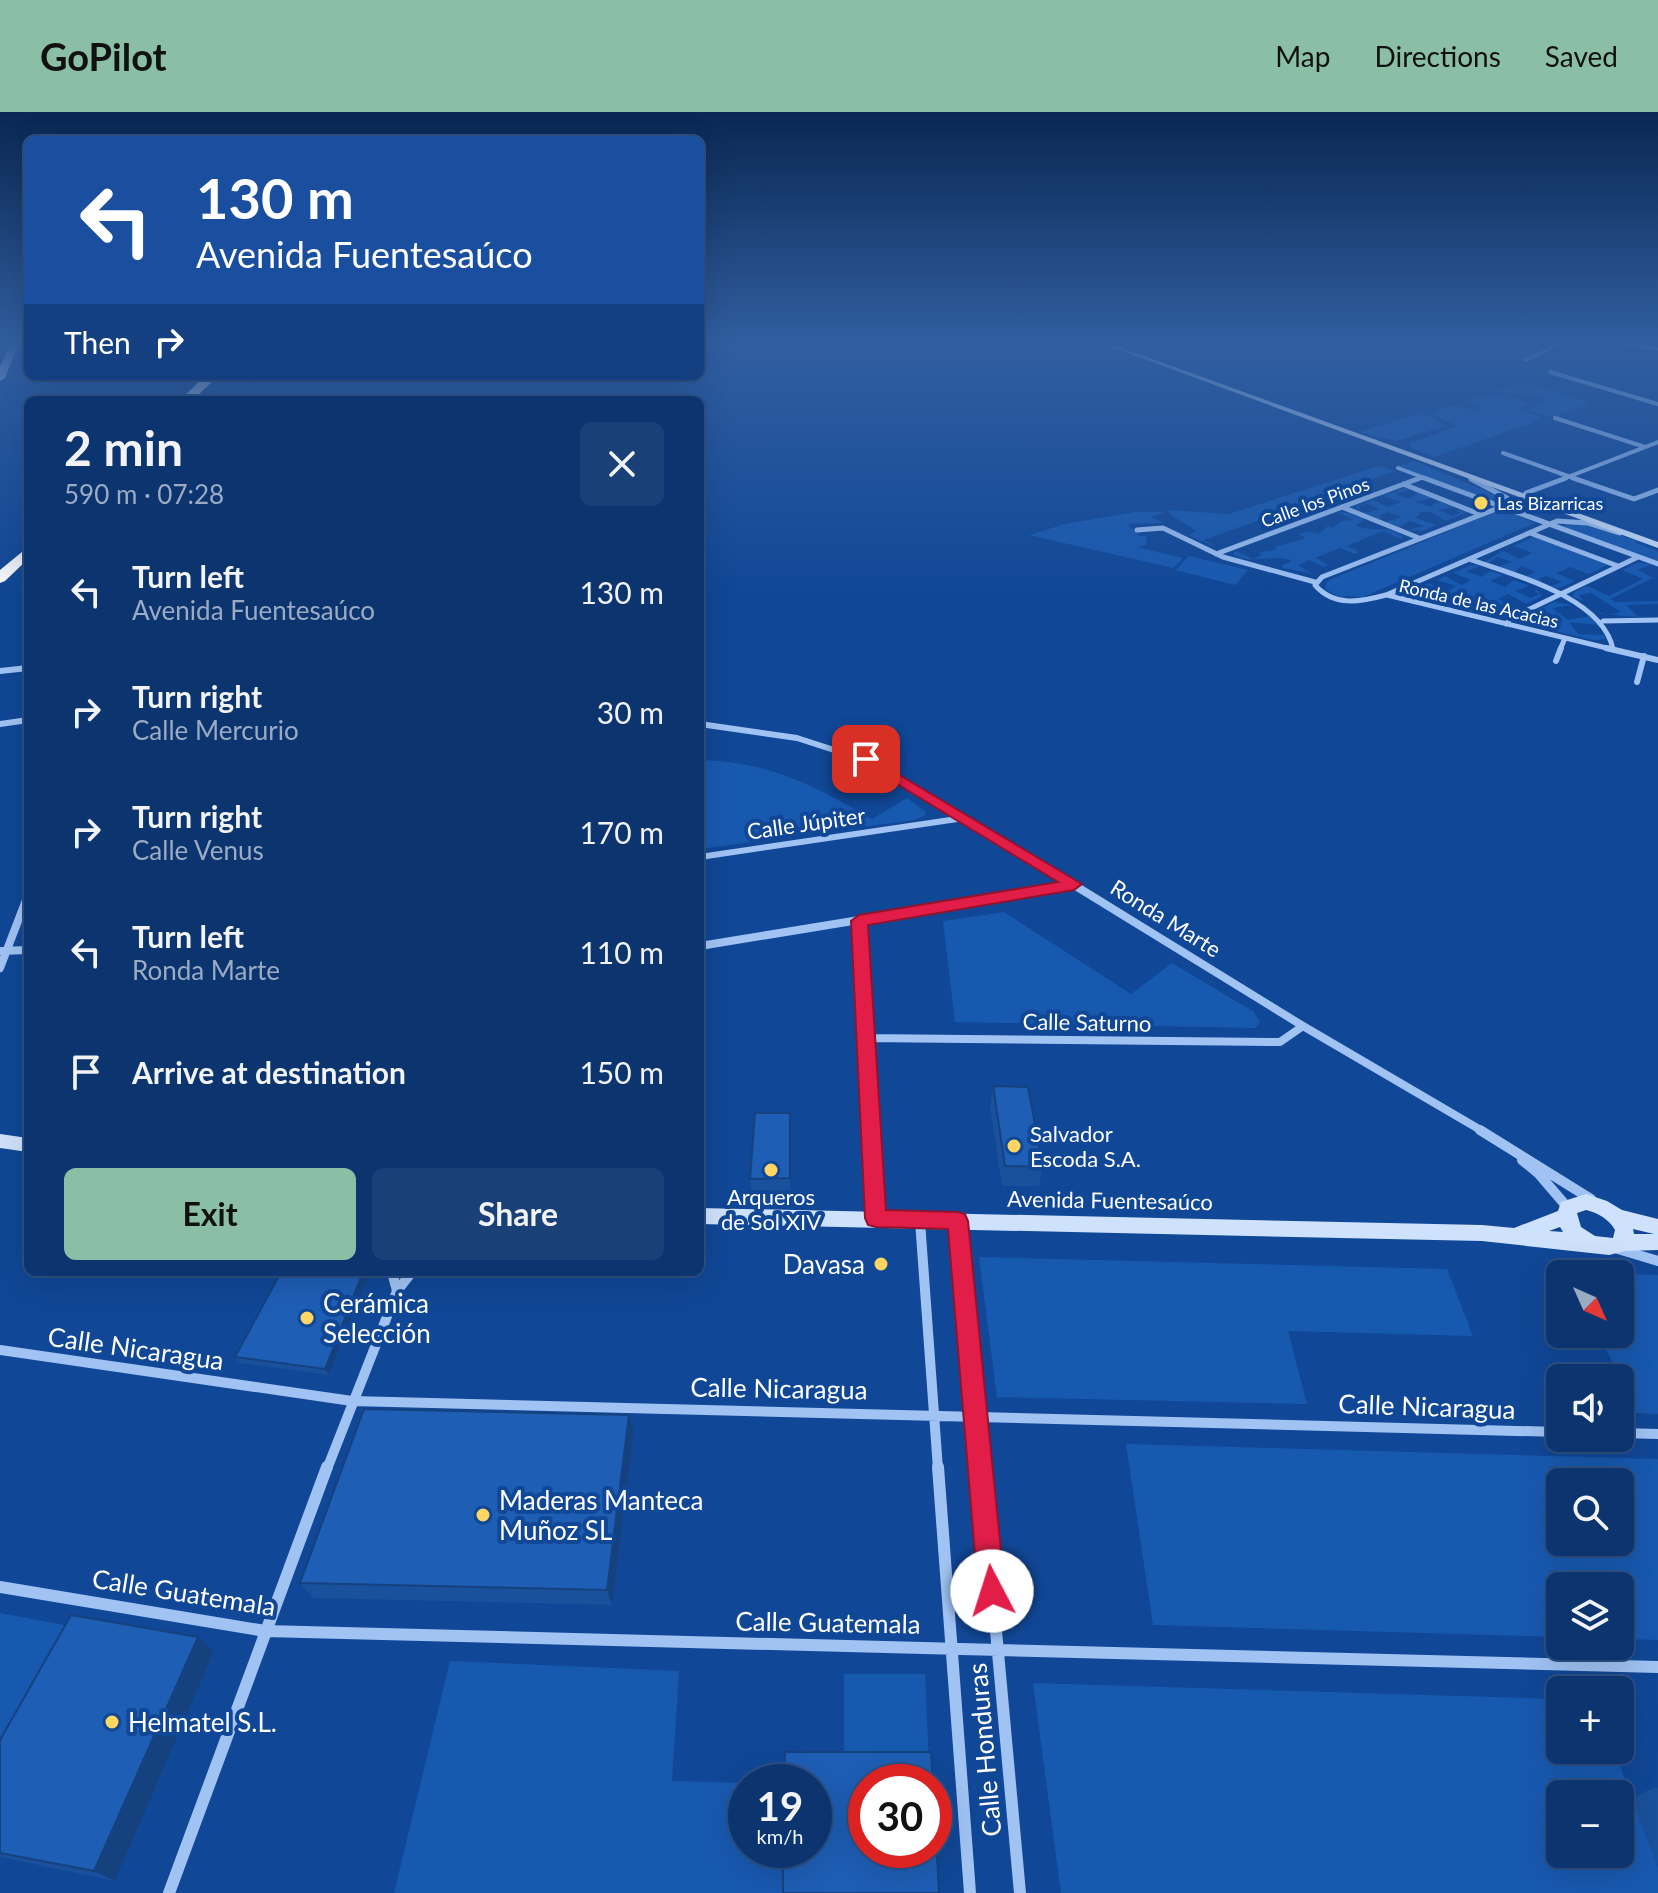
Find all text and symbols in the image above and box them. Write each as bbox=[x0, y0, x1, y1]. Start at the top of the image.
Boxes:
text: GoPilot bbox=[40, 33, 167, 79]
text: Map bbox=[1275, 39, 1330, 73]
text: Directions bbox=[1374, 39, 1501, 73]
text: Saved bbox=[1545, 39, 1618, 73]
text: 130 m bbox=[196, 164, 354, 231]
icon: left bbox=[64, 168, 168, 272]
text: Avenida Fuentesaúco bbox=[196, 232, 533, 276]
icon: right bbox=[147, 320, 191, 364]
text: Then bbox=[64, 324, 131, 360]
text: 2 min bbox=[64, 419, 183, 476]
button: close bbox=[580, 422, 664, 506]
street label: Calle los Pinos bbox=[1258, 472, 1372, 532]
text: 590 m · 07:28 bbox=[64, 478, 224, 510]
place label: Las Bizarricas bbox=[1497, 492, 1603, 514]
marker: Las Bizarricas bbox=[1472, 494, 1490, 512]
text: Turn left bbox=[132, 558, 244, 594]
icon: left bbox=[64, 570, 108, 614]
text: 130 m bbox=[579, 574, 664, 610]
street label: Ronda de las Acacias bbox=[1397, 574, 1561, 632]
text: Avenida Fuentesaúco bbox=[132, 594, 375, 626]
text: Turn right bbox=[132, 678, 262, 714]
icon: right bbox=[64, 690, 108, 734]
text: 30 m bbox=[597, 694, 664, 730]
text: Calle Mercurio bbox=[132, 714, 299, 746]
pin bbox=[832, 725, 900, 793]
icon: arrive bbox=[844, 737, 888, 781]
text: Turn right bbox=[132, 798, 262, 834]
street label: Calle Júpiter bbox=[745, 801, 867, 845]
icon: right bbox=[64, 810, 108, 854]
text: 170 m bbox=[579, 814, 664, 850]
text: Calle Venus bbox=[132, 834, 264, 866]
street label: Ronda Marte bbox=[1106, 873, 1226, 963]
text: Turn left bbox=[132, 918, 244, 954]
icon: left bbox=[64, 930, 108, 974]
text: 110 m bbox=[579, 934, 664, 970]
text: Ronda Marte bbox=[132, 954, 280, 986]
street label: Calle Saturno bbox=[1022, 1007, 1152, 1037]
icon: arrive bbox=[64, 1050, 108, 1094]
text: Arrive at destination bbox=[132, 1054, 406, 1090]
text: 150 m bbox=[579, 1054, 664, 1090]
place label: Salvador Escoda S.A. bbox=[1030, 1120, 1141, 1172]
marker: Salvador Escoda S.A. bbox=[1005, 1137, 1023, 1155]
marker: Arqueros de Sol XIV bbox=[762, 1161, 780, 1179]
button: Exit bbox=[64, 1168, 356, 1260]
button: Share bbox=[372, 1168, 664, 1260]
place label: Arqueros de Sol XIV bbox=[721, 1183, 821, 1235]
street label: Avenida Fuentesaúco bbox=[1007, 1185, 1213, 1215]
place label: Davasa bbox=[783, 1248, 865, 1280]
marker: Davasa bbox=[872, 1255, 890, 1273]
north arrow bbox=[1546, 1260, 1634, 1348]
map controls bbox=[1546, 1260, 1634, 1868]
place label: Cerámica Selección bbox=[323, 1287, 431, 1349]
marker: Cerámica Selección bbox=[298, 1309, 316, 1327]
street label: Calle Nicaragua bbox=[46, 1320, 226, 1376]
button: sound bbox=[1546, 1364, 1634, 1452]
street label: Calle Nicaragua bbox=[690, 1370, 868, 1406]
street label: Calle Nicaragua bbox=[1338, 1387, 1516, 1425]
button: search bbox=[1546, 1468, 1634, 1556]
place label: Maderas Manteca Muñoz SL bbox=[499, 1484, 703, 1546]
marker: Maderas Manteca Muñoz SL bbox=[474, 1506, 492, 1524]
position arrow bbox=[950, 1549, 1034, 1633]
street label: Calle Guatemala bbox=[90, 1562, 278, 1622]
button: layers bbox=[1546, 1572, 1634, 1660]
street label: Calle Guatemala bbox=[735, 1604, 921, 1640]
street label: Calle Honduras bbox=[960, 1662, 1008, 1838]
button: + bbox=[1546, 1676, 1634, 1764]
place label: Helmatel S.L. bbox=[128, 1706, 277, 1738]
marker: Helmatel S.L. bbox=[103, 1713, 121, 1731]
speed limit sign: 30 bbox=[848, 1764, 952, 1868]
button: − bbox=[1546, 1780, 1634, 1868]
text: 19 bbox=[757, 1782, 803, 1830]
text: km/h bbox=[757, 1824, 803, 1848]

